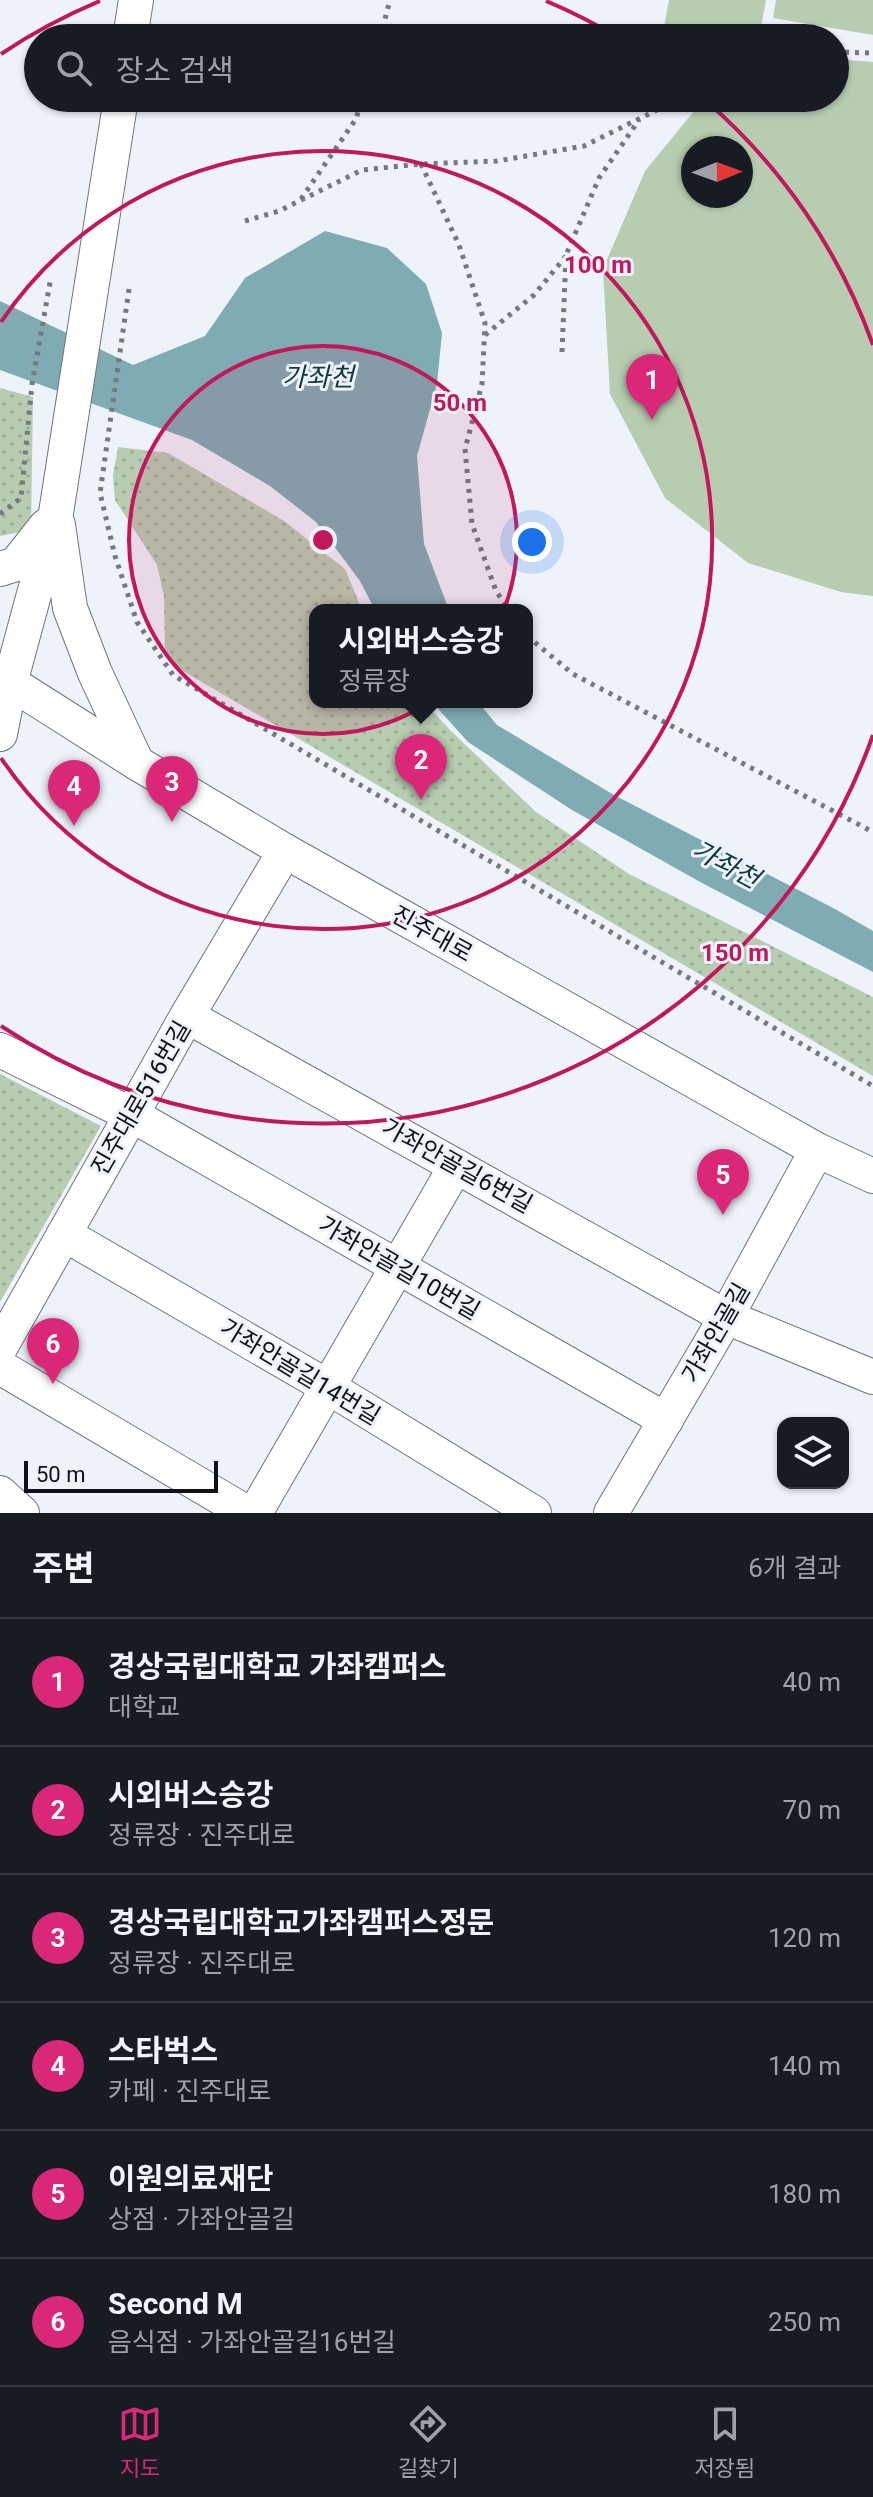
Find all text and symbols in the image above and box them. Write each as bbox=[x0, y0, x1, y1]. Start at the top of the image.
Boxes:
search box bbox=[24, 24, 849, 112]
icon: search bbox=[52, 46, 96, 90]
text: 장소 검색 bbox=[116, 53, 234, 88]
north arrow bbox=[681, 136, 753, 208]
text: 100 m bbox=[564, 251, 632, 279]
pin: 1 bbox=[626, 354, 678, 420]
water label: 가좌천 bbox=[282, 362, 357, 392]
text: 50 m bbox=[433, 389, 487, 417]
your location bbox=[512, 522, 552, 562]
centre of rings bbox=[309, 526, 337, 554]
popup bbox=[309, 604, 533, 708]
text: 시외버스승강 bbox=[338, 623, 504, 658]
text: 정류장 bbox=[338, 666, 410, 696]
pin: 2 bbox=[395, 734, 447, 800]
pin: 3 bbox=[146, 756, 198, 822]
pin: 4 bbox=[48, 760, 100, 826]
water label: 가좌천 bbox=[687, 834, 767, 896]
street label: 진주대로 bbox=[387, 900, 477, 968]
text: 150 m bbox=[701, 939, 769, 967]
street label: 진주대로516번길 bbox=[86, 1016, 196, 1180]
street label: 가좌안골길6번길 bbox=[377, 1113, 537, 1219]
pin: 5 bbox=[697, 1149, 749, 1215]
street label: 가좌안골길10번길 bbox=[313, 1210, 485, 1326]
street label: 가좌안골길 bbox=[676, 1278, 756, 1388]
street label: 가좌안골길14번길 bbox=[215, 1313, 385, 1431]
pin: 6 bbox=[27, 1318, 79, 1384]
map controls bbox=[777, 1417, 849, 1489]
button: layers bbox=[777, 1417, 849, 1489]
scale bar bbox=[24, 1457, 218, 1493]
text: 50 m bbox=[36, 1462, 85, 1487]
text: 주변 bbox=[32, 1548, 95, 1588]
text: 6개 결과 bbox=[748, 1553, 841, 1583]
text: 경상국립대학교 가좌캠퍼스 bbox=[108, 1649, 447, 1684]
text: 1 bbox=[51, 1667, 65, 1697]
text: 40 m bbox=[783, 1667, 841, 1697]
text: 대학교 bbox=[108, 1692, 180, 1722]
text: 시외버스승강 bbox=[108, 1777, 274, 1812]
text: 2 bbox=[51, 1795, 65, 1825]
text: 70 m bbox=[783, 1795, 841, 1825]
text: 정류장 · 진주대로 bbox=[108, 1820, 295, 1850]
text: 경상국립대학교가좌캠퍼스정문 bbox=[108, 1905, 494, 1940]
text: 3 bbox=[51, 1923, 65, 1953]
text: 120 m bbox=[768, 1923, 841, 1953]
text: 정류장 · 진주대로 bbox=[108, 1948, 295, 1978]
text: 스타벅스 bbox=[108, 2033, 218, 2068]
text: 4 bbox=[51, 2051, 65, 2081]
text: 140 m bbox=[768, 2051, 841, 2081]
text: 카페 · 진주대로 bbox=[108, 2076, 271, 2106]
text: 이원의료재단 bbox=[108, 2161, 274, 2196]
text: 5 bbox=[51, 2179, 65, 2209]
text: 180 m bbox=[768, 2179, 841, 2209]
text: 상점 · 가좌안골길 bbox=[108, 2204, 295, 2234]
text: Second M bbox=[108, 2286, 243, 2321]
text: 6 bbox=[51, 2307, 65, 2337]
text: 250 m bbox=[768, 2307, 841, 2337]
text: 음식점 · 가좌안골길16번길 bbox=[108, 2327, 396, 2357]
tab: 지도 bbox=[118, 2402, 162, 2482]
tab: 길찾기 bbox=[398, 2402, 459, 2482]
tab: 저장됨 bbox=[694, 2402, 755, 2482]

